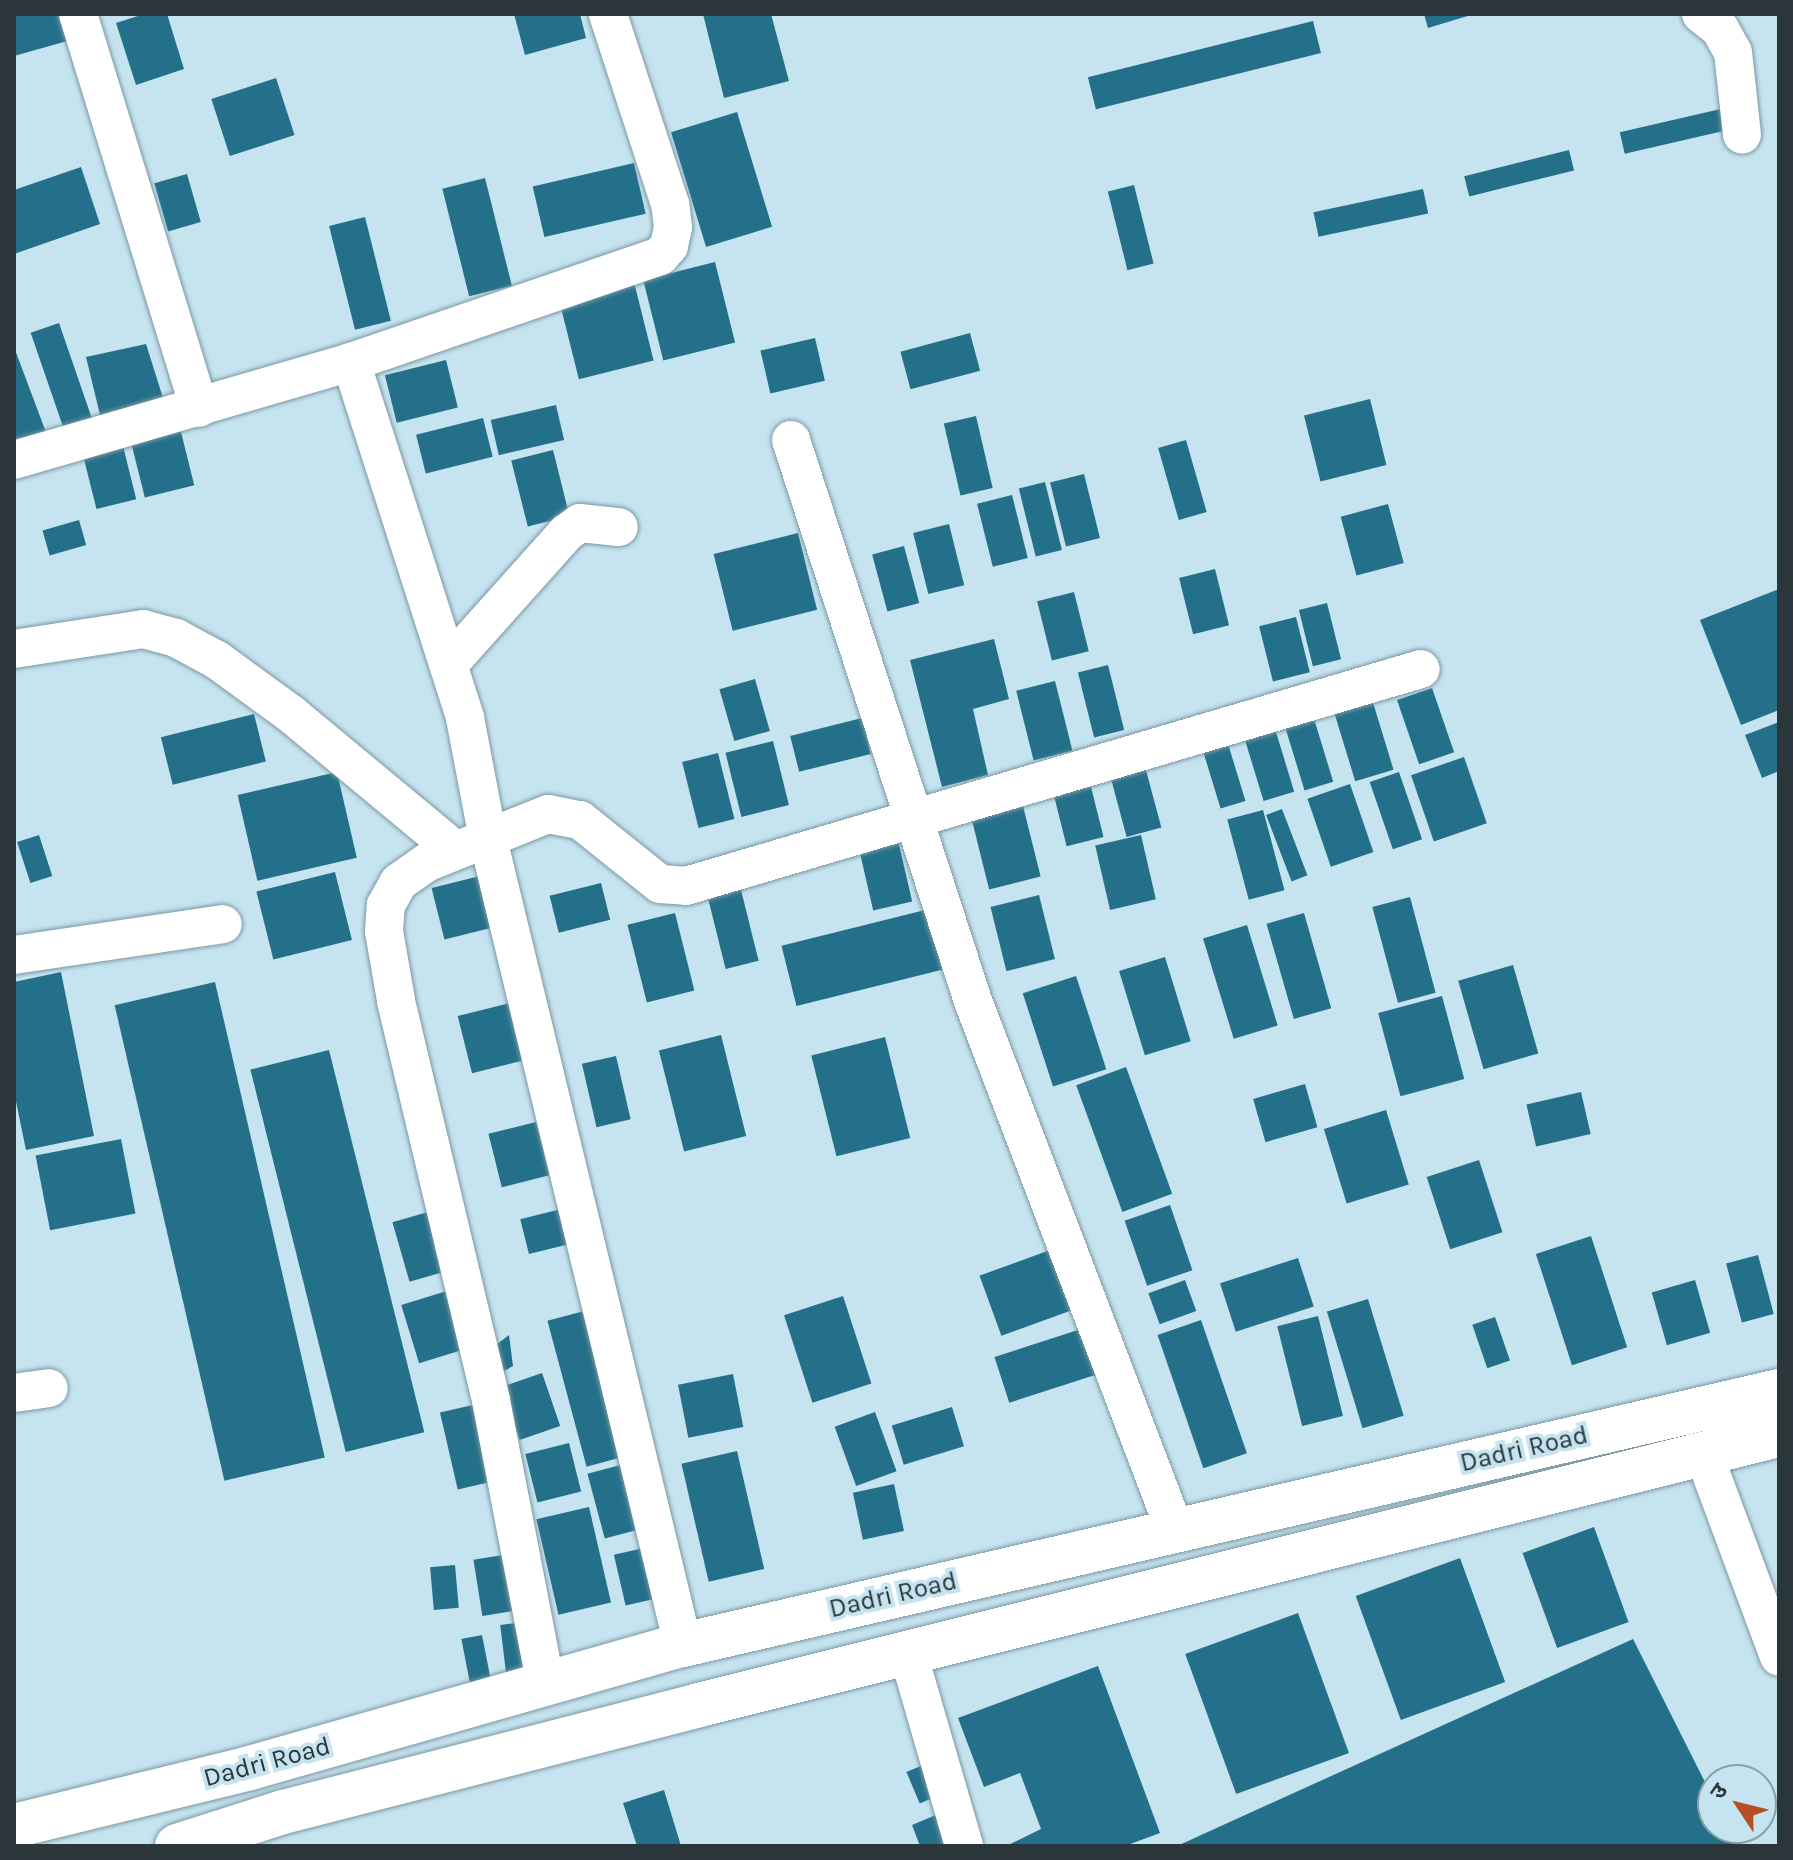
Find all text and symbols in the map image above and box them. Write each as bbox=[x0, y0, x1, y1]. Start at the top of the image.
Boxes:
street label: Dadri Road bbox=[1457, 1419, 1591, 1479]
street label: Dadri Road bbox=[826, 1565, 960, 1625]
street label: Dadri Road bbox=[200, 1730, 334, 1794]
north arrow bbox=[1697, 1764, 1777, 1844]
text: उ bbox=[1705, 1779, 1733, 1804]

